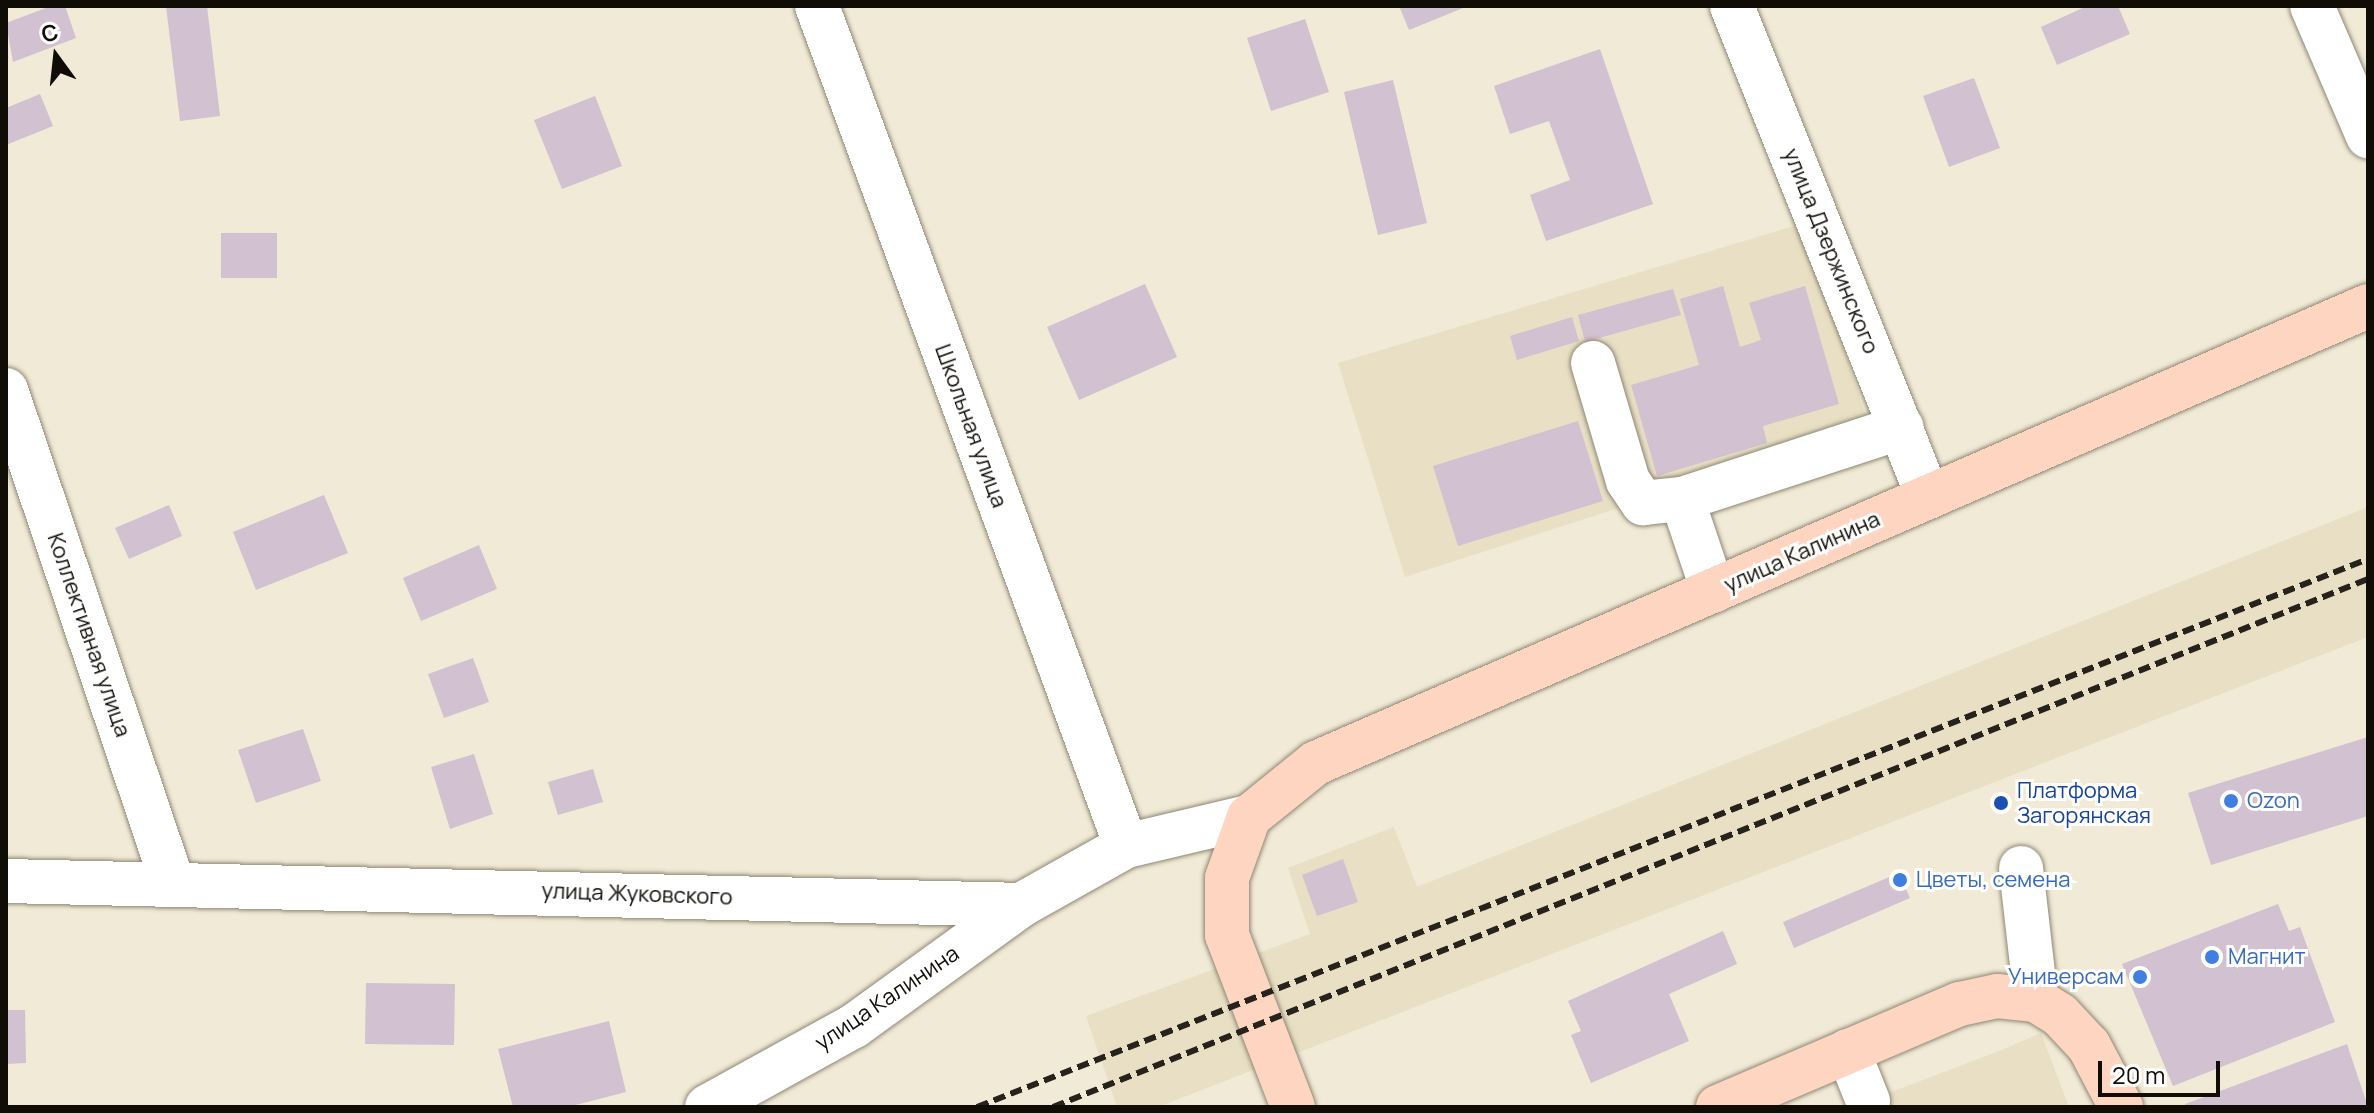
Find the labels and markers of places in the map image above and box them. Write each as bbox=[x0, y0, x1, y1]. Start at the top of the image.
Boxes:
place label: Платформа Загорянская bbox=[2017, 777, 2151, 828]
place label: Ozon bbox=[2247, 788, 2300, 814]
marker: Ozon bbox=[2222, 792, 2240, 810]
marker: Платформа Загорянская bbox=[1992, 794, 2010, 812]
place label: Цветы, семена bbox=[1916, 867, 2070, 893]
marker: Цветы, семена bbox=[1891, 871, 1909, 889]
place label: Магнит bbox=[2228, 944, 2306, 970]
marker: Магнит bbox=[2203, 948, 2221, 966]
place label: Универсам bbox=[2008, 964, 2124, 990]
marker: Универсам bbox=[2131, 968, 2149, 986]

